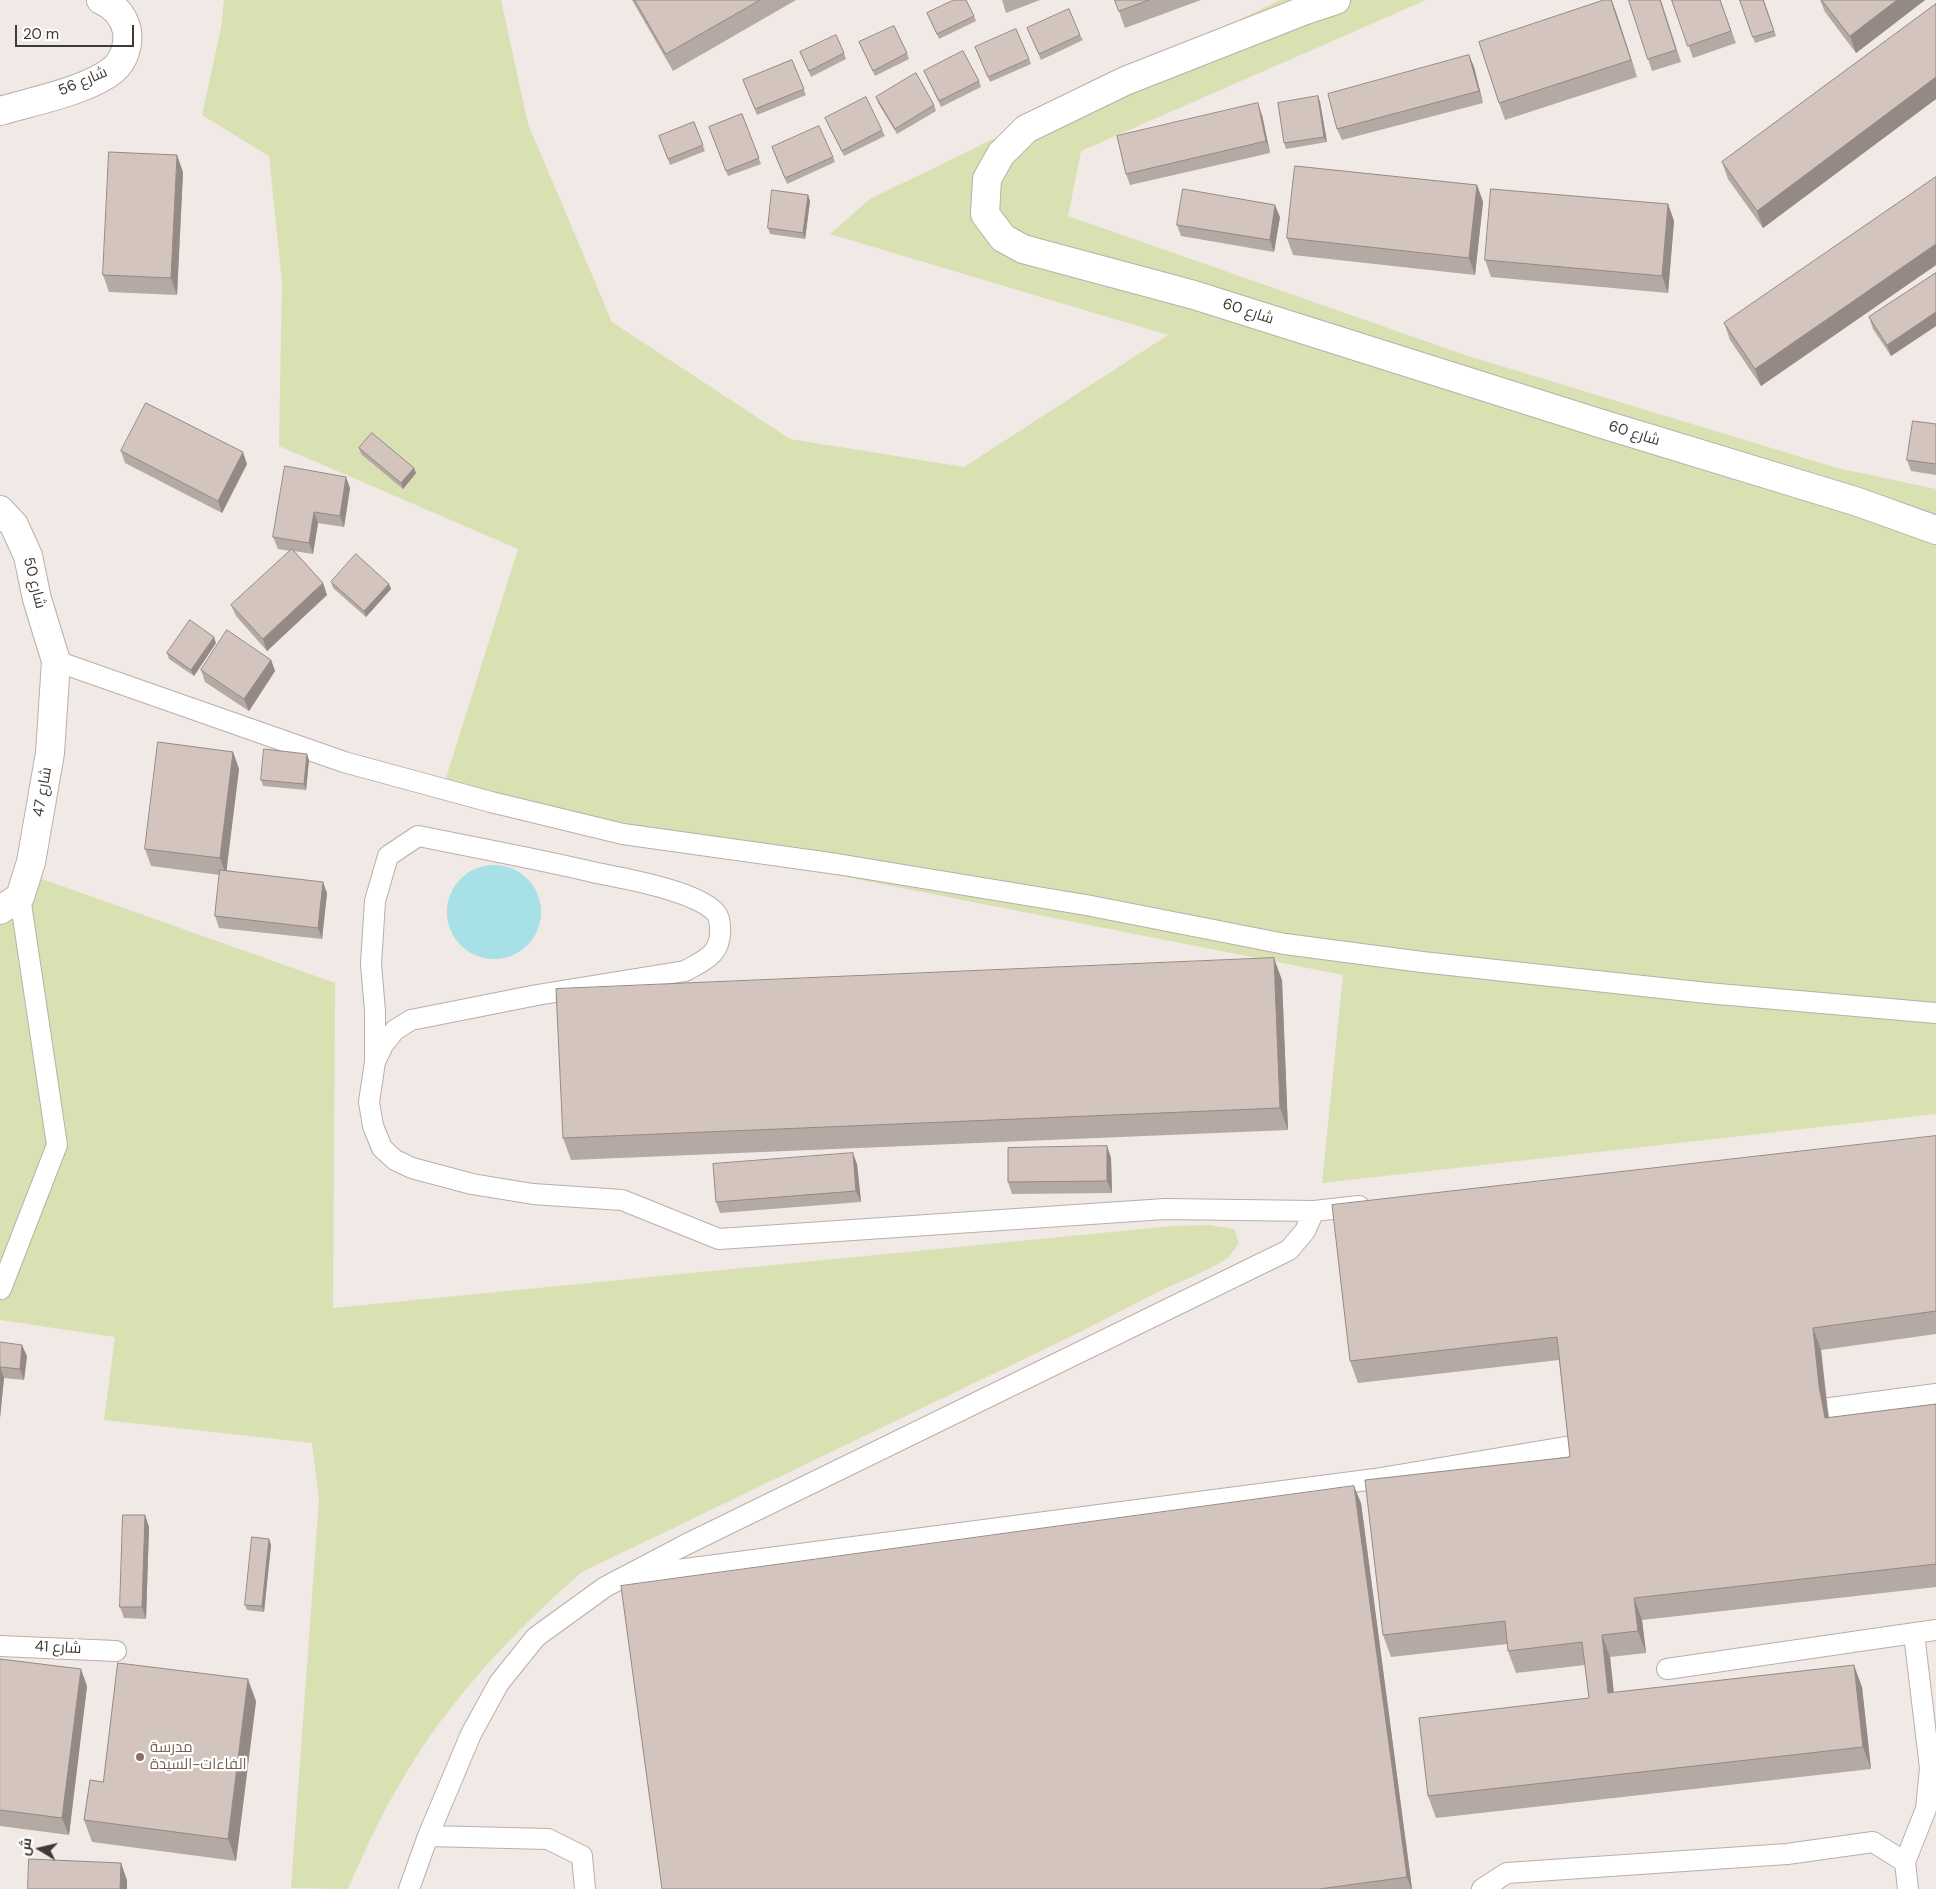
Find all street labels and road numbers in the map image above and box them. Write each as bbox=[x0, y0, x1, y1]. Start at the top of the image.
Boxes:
street label: شارع 56 bbox=[56, 64, 110, 100]
street label: شارع 60 bbox=[1220, 295, 1276, 329]
street label: شارع 60 bbox=[1606, 418, 1662, 450]
street label: شارع 50 bbox=[19, 555, 49, 611]
street label: شارع 47 bbox=[30, 766, 56, 818]
street label: شارع 41 bbox=[34, 1638, 82, 1658]

